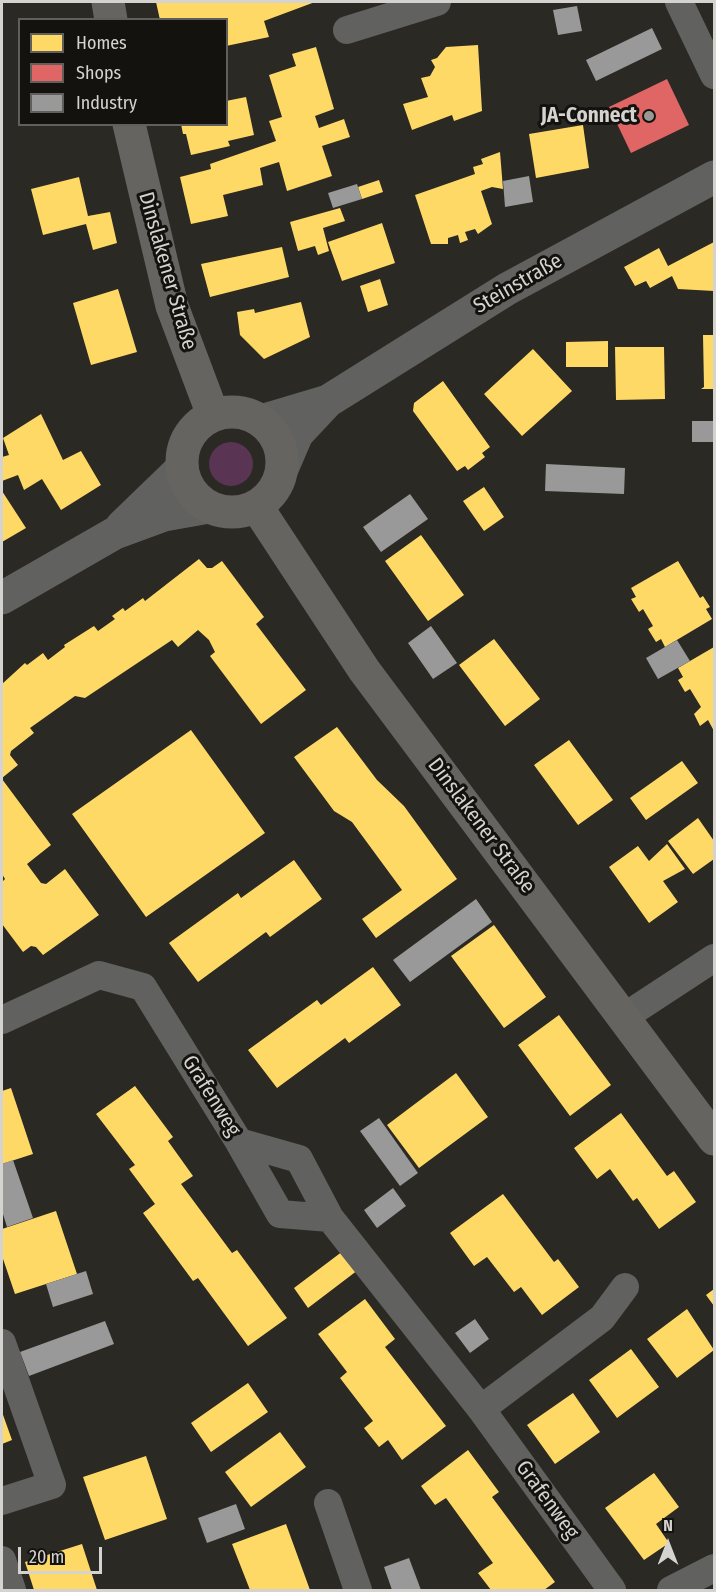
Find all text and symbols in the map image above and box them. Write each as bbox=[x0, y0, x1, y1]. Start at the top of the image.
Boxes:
legend bbox=[18, 18, 228, 126]
text: Homes bbox=[76, 32, 127, 54]
text: Shops bbox=[76, 62, 121, 84]
text: Industry bbox=[76, 92, 137, 114]
place label: JA-Connect bbox=[541, 103, 637, 129]
marker: JA-Connect bbox=[642, 109, 656, 123]
street label: Dinslakener Straße bbox=[132, 189, 202, 353]
street label: Steinstraße bbox=[469, 249, 567, 319]
street label: Dinslakener Straße bbox=[422, 753, 540, 899]
street label: Grafenweg bbox=[176, 1051, 246, 1141]
street label: Grafenweg bbox=[510, 1456, 584, 1544]
north arrow bbox=[638, 1514, 698, 1574]
text: N bbox=[663, 1516, 673, 1535]
scale bar bbox=[21, 1535, 105, 1573]
text: 20 m bbox=[29, 1546, 64, 1568]

